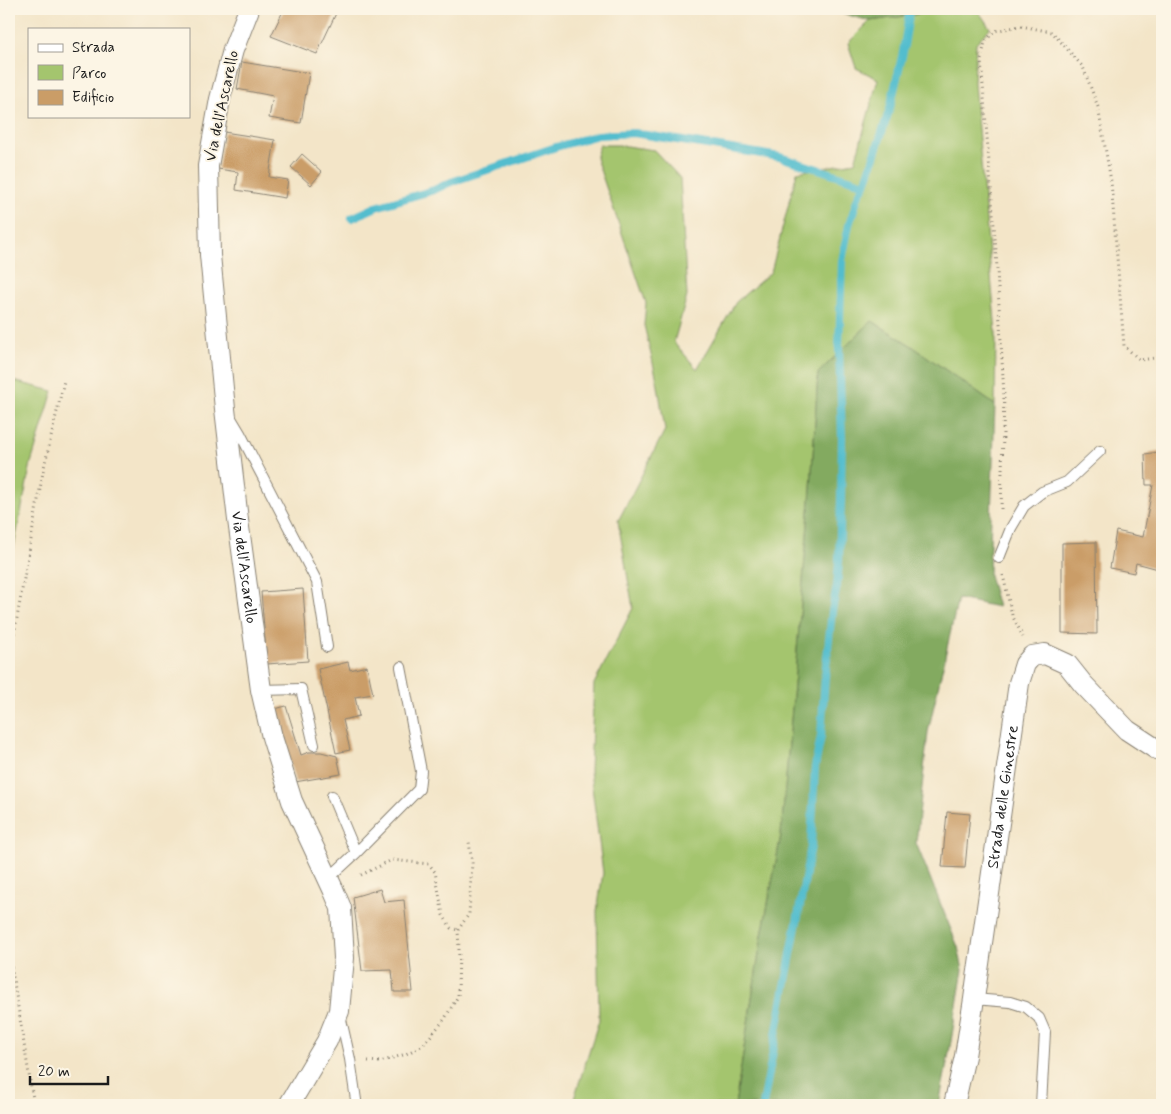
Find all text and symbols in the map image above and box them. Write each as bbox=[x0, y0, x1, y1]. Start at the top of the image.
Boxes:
legend bbox=[28, 28, 190, 118]
text: Strada bbox=[72, 38, 115, 58]
street label: Via dell'Ascarello bbox=[200, 48, 244, 163]
text: Parco bbox=[72, 64, 106, 84]
text: Edificio bbox=[72, 88, 114, 108]
street label: Via dell'Ascarello bbox=[227, 510, 262, 625]
street label: Strada delle Ginestre bbox=[982, 724, 1023, 870]
scale bar bbox=[30, 1054, 108, 1086]
text: 20 m bbox=[38, 1062, 70, 1082]

